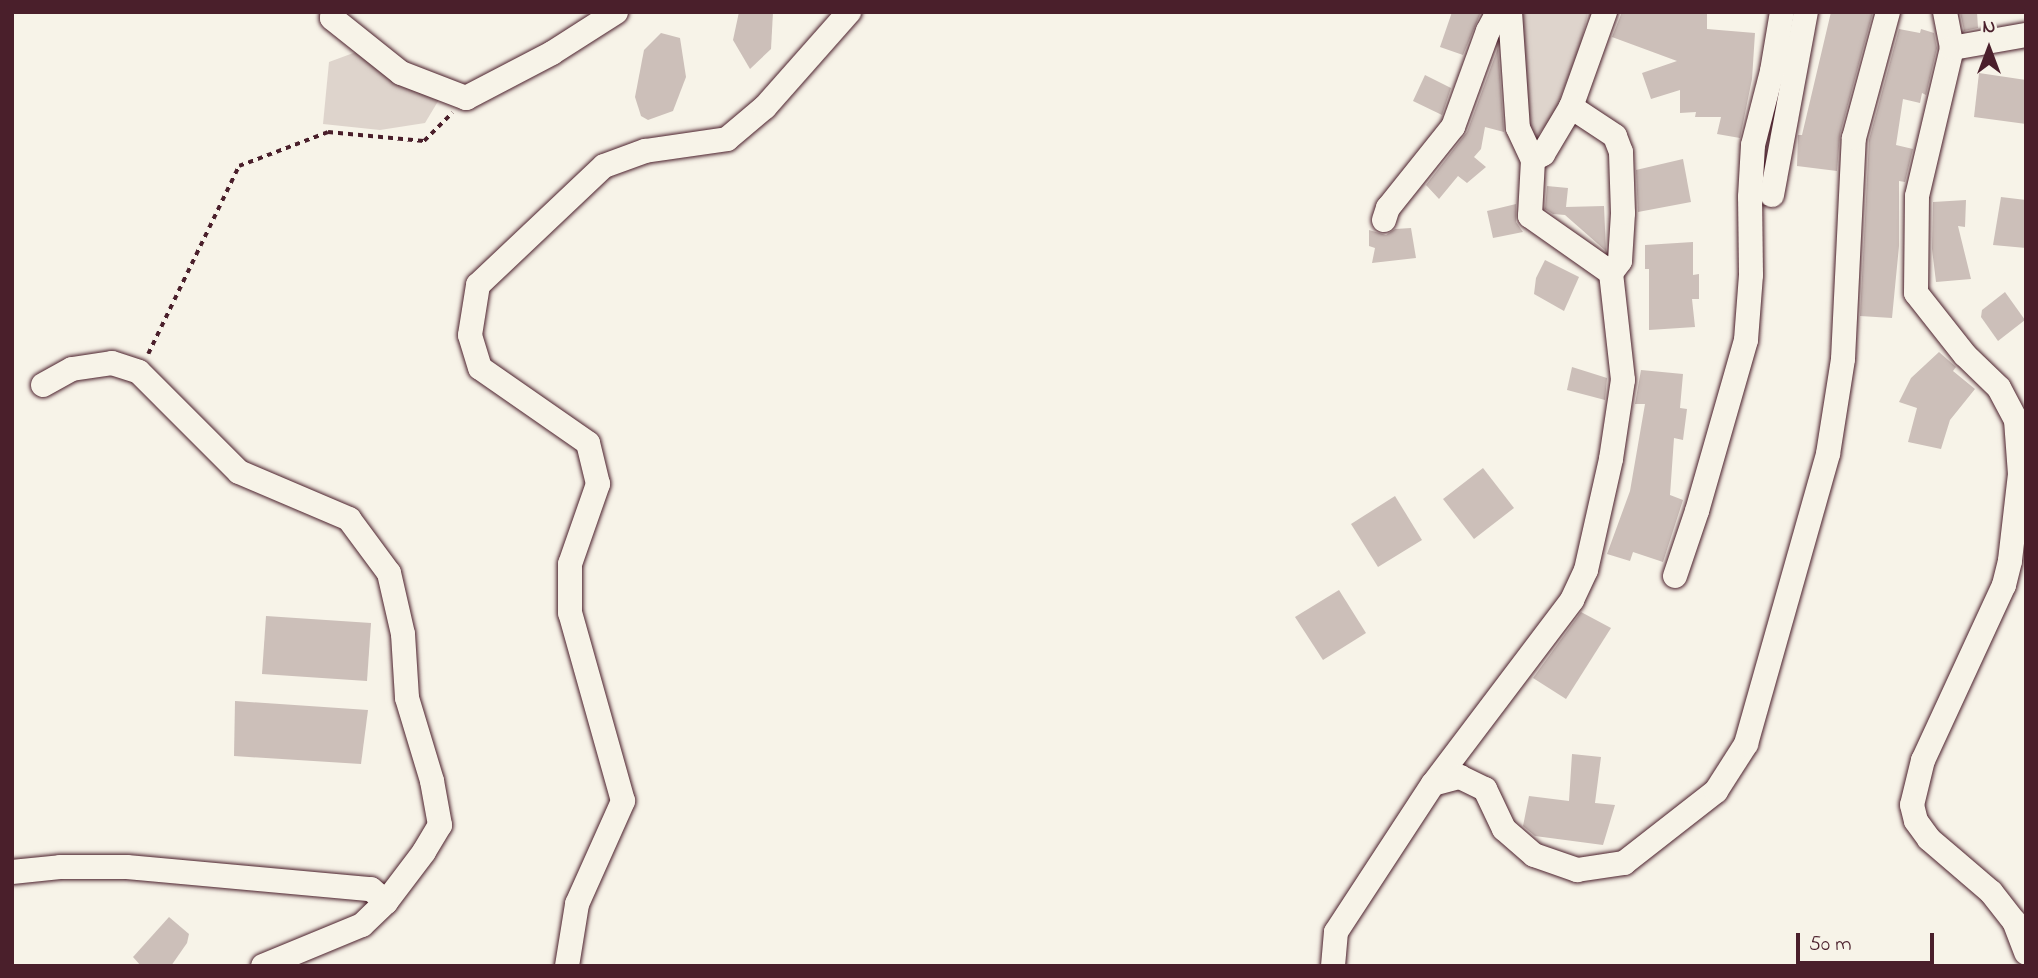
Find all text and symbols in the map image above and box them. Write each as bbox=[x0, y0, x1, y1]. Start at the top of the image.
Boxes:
north arrow bbox=[1954, 14, 2024, 84]
text: N bbox=[1983, 14, 1995, 41]
scale bar bbox=[1800, 918, 1938, 962]
text: 50 m bbox=[1809, 930, 1852, 960]

